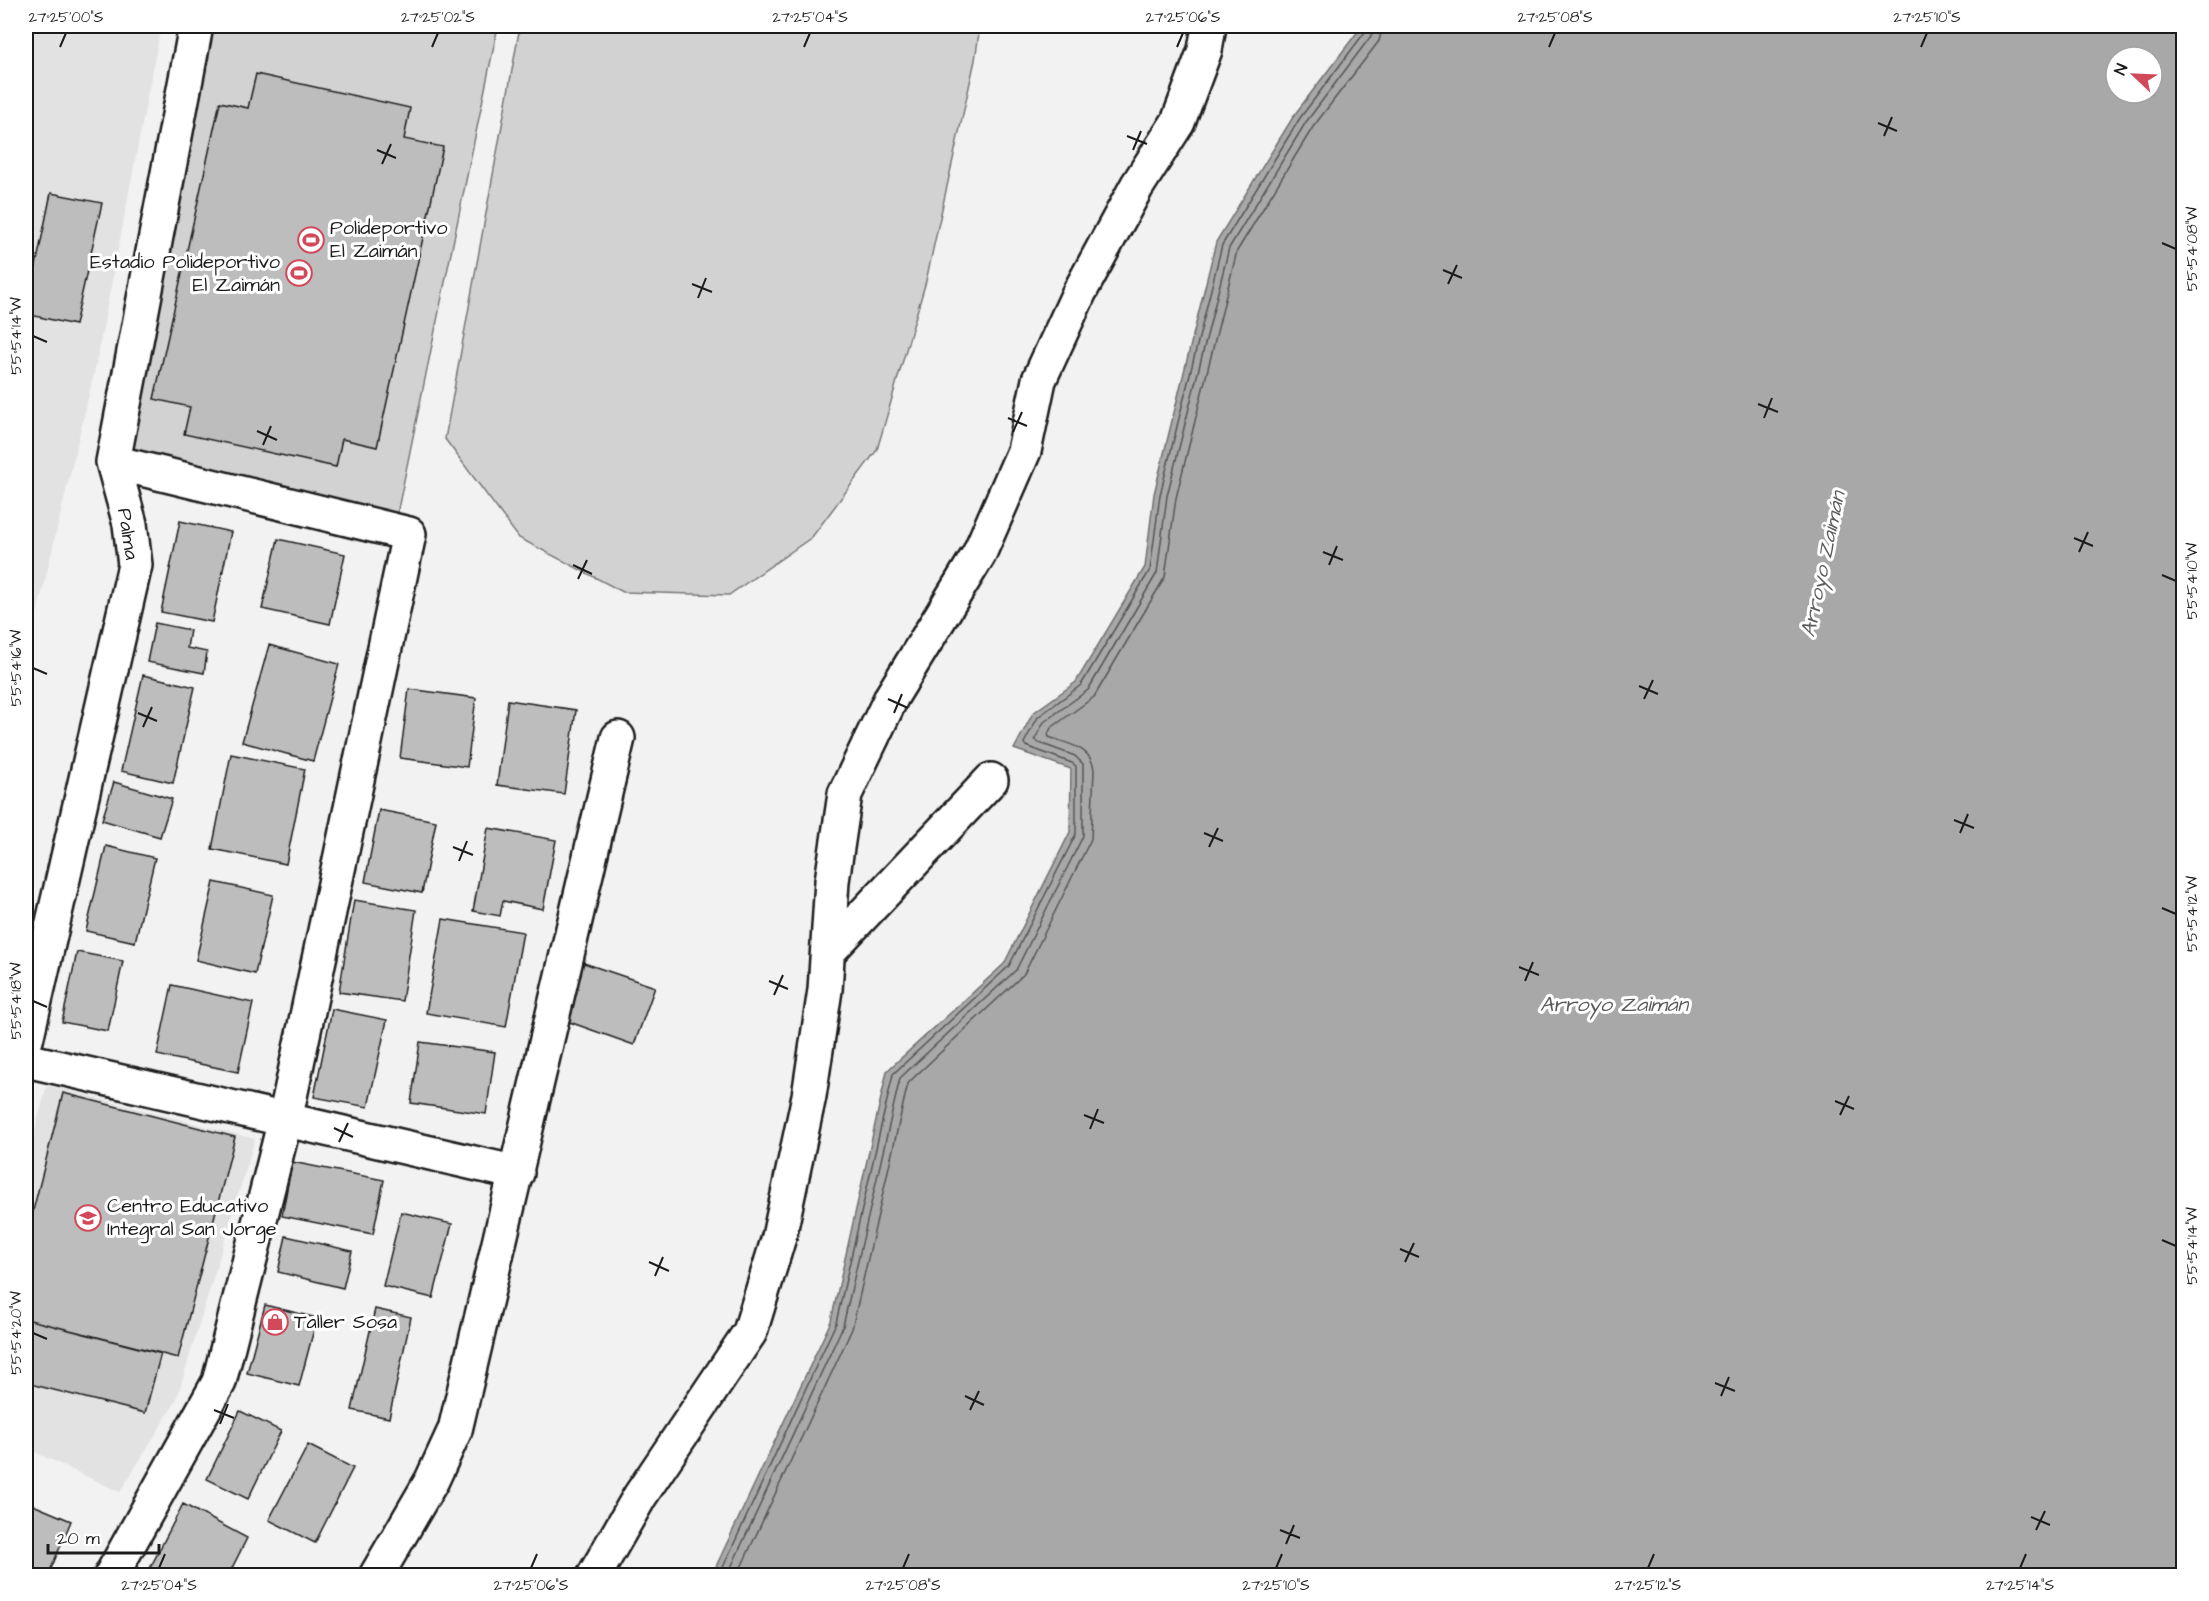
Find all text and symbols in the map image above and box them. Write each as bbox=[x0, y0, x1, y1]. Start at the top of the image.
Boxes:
text: 27°25'00"S bbox=[29, 7, 104, 28]
text: 27°25'02"S bbox=[401, 7, 475, 28]
text: 27°25'04"S bbox=[772, 7, 848, 28]
text: 27°25'06"S bbox=[1146, 7, 1221, 28]
text: 27°25'08"S bbox=[1517, 7, 1593, 28]
text: 27°25'10"S bbox=[1893, 7, 1961, 28]
north arrow bbox=[2104, 45, 2164, 105]
text: N bbox=[2109, 61, 2133, 78]
text: 55°54'08"W bbox=[2182, 207, 2203, 291]
place label: Polideportivo El Zaimán bbox=[330, 214, 447, 265]
sports icon: Polideportivo El Zaimán bbox=[296, 225, 326, 255]
place label: Estadio Polideportivo El Zaimán bbox=[90, 248, 280, 299]
sports icon: Estadio Polideportivo El Zaimán bbox=[284, 258, 314, 288]
text: 55°54'14"W bbox=[6, 297, 27, 375]
water label: Arroyo Zaimán bbox=[1793, 487, 1854, 640]
street label: Palma bbox=[110, 506, 146, 562]
text: 55°54'10"W bbox=[2182, 543, 2203, 619]
text: 55°54'16"W bbox=[6, 630, 27, 706]
text: 55°54'12"W bbox=[2182, 876, 2203, 952]
text: 55°54'18"W bbox=[6, 962, 27, 1040]
water label: Arroyo Zaimán bbox=[1540, 990, 1690, 1020]
place label: Centro Educativo Integral San Jorge bbox=[107, 1192, 277, 1244]
school or university icon: Centro Educativo Integral San Jorge bbox=[73, 1203, 103, 1233]
text: 55°54'14"W bbox=[2182, 1207, 2203, 1285]
text: 55°54'20"W bbox=[6, 1291, 27, 1375]
shop icon: Taller Sosa bbox=[260, 1307, 290, 1337]
place label: Taller Sosa bbox=[294, 1308, 397, 1336]
scale bar bbox=[48, 1517, 159, 1555]
text: 20 m bbox=[57, 1526, 100, 1551]
text: 27°25'04"S bbox=[121, 1575, 197, 1596]
text: 27°25'06"S bbox=[494, 1575, 569, 1596]
text: 27°25'08"S bbox=[865, 1575, 941, 1596]
text: 27°25'10"S bbox=[1242, 1575, 1310, 1596]
text: 27°25'12"S bbox=[1615, 1575, 1682, 1596]
text: 27°25'14"S bbox=[1986, 1575, 2054, 1596]

